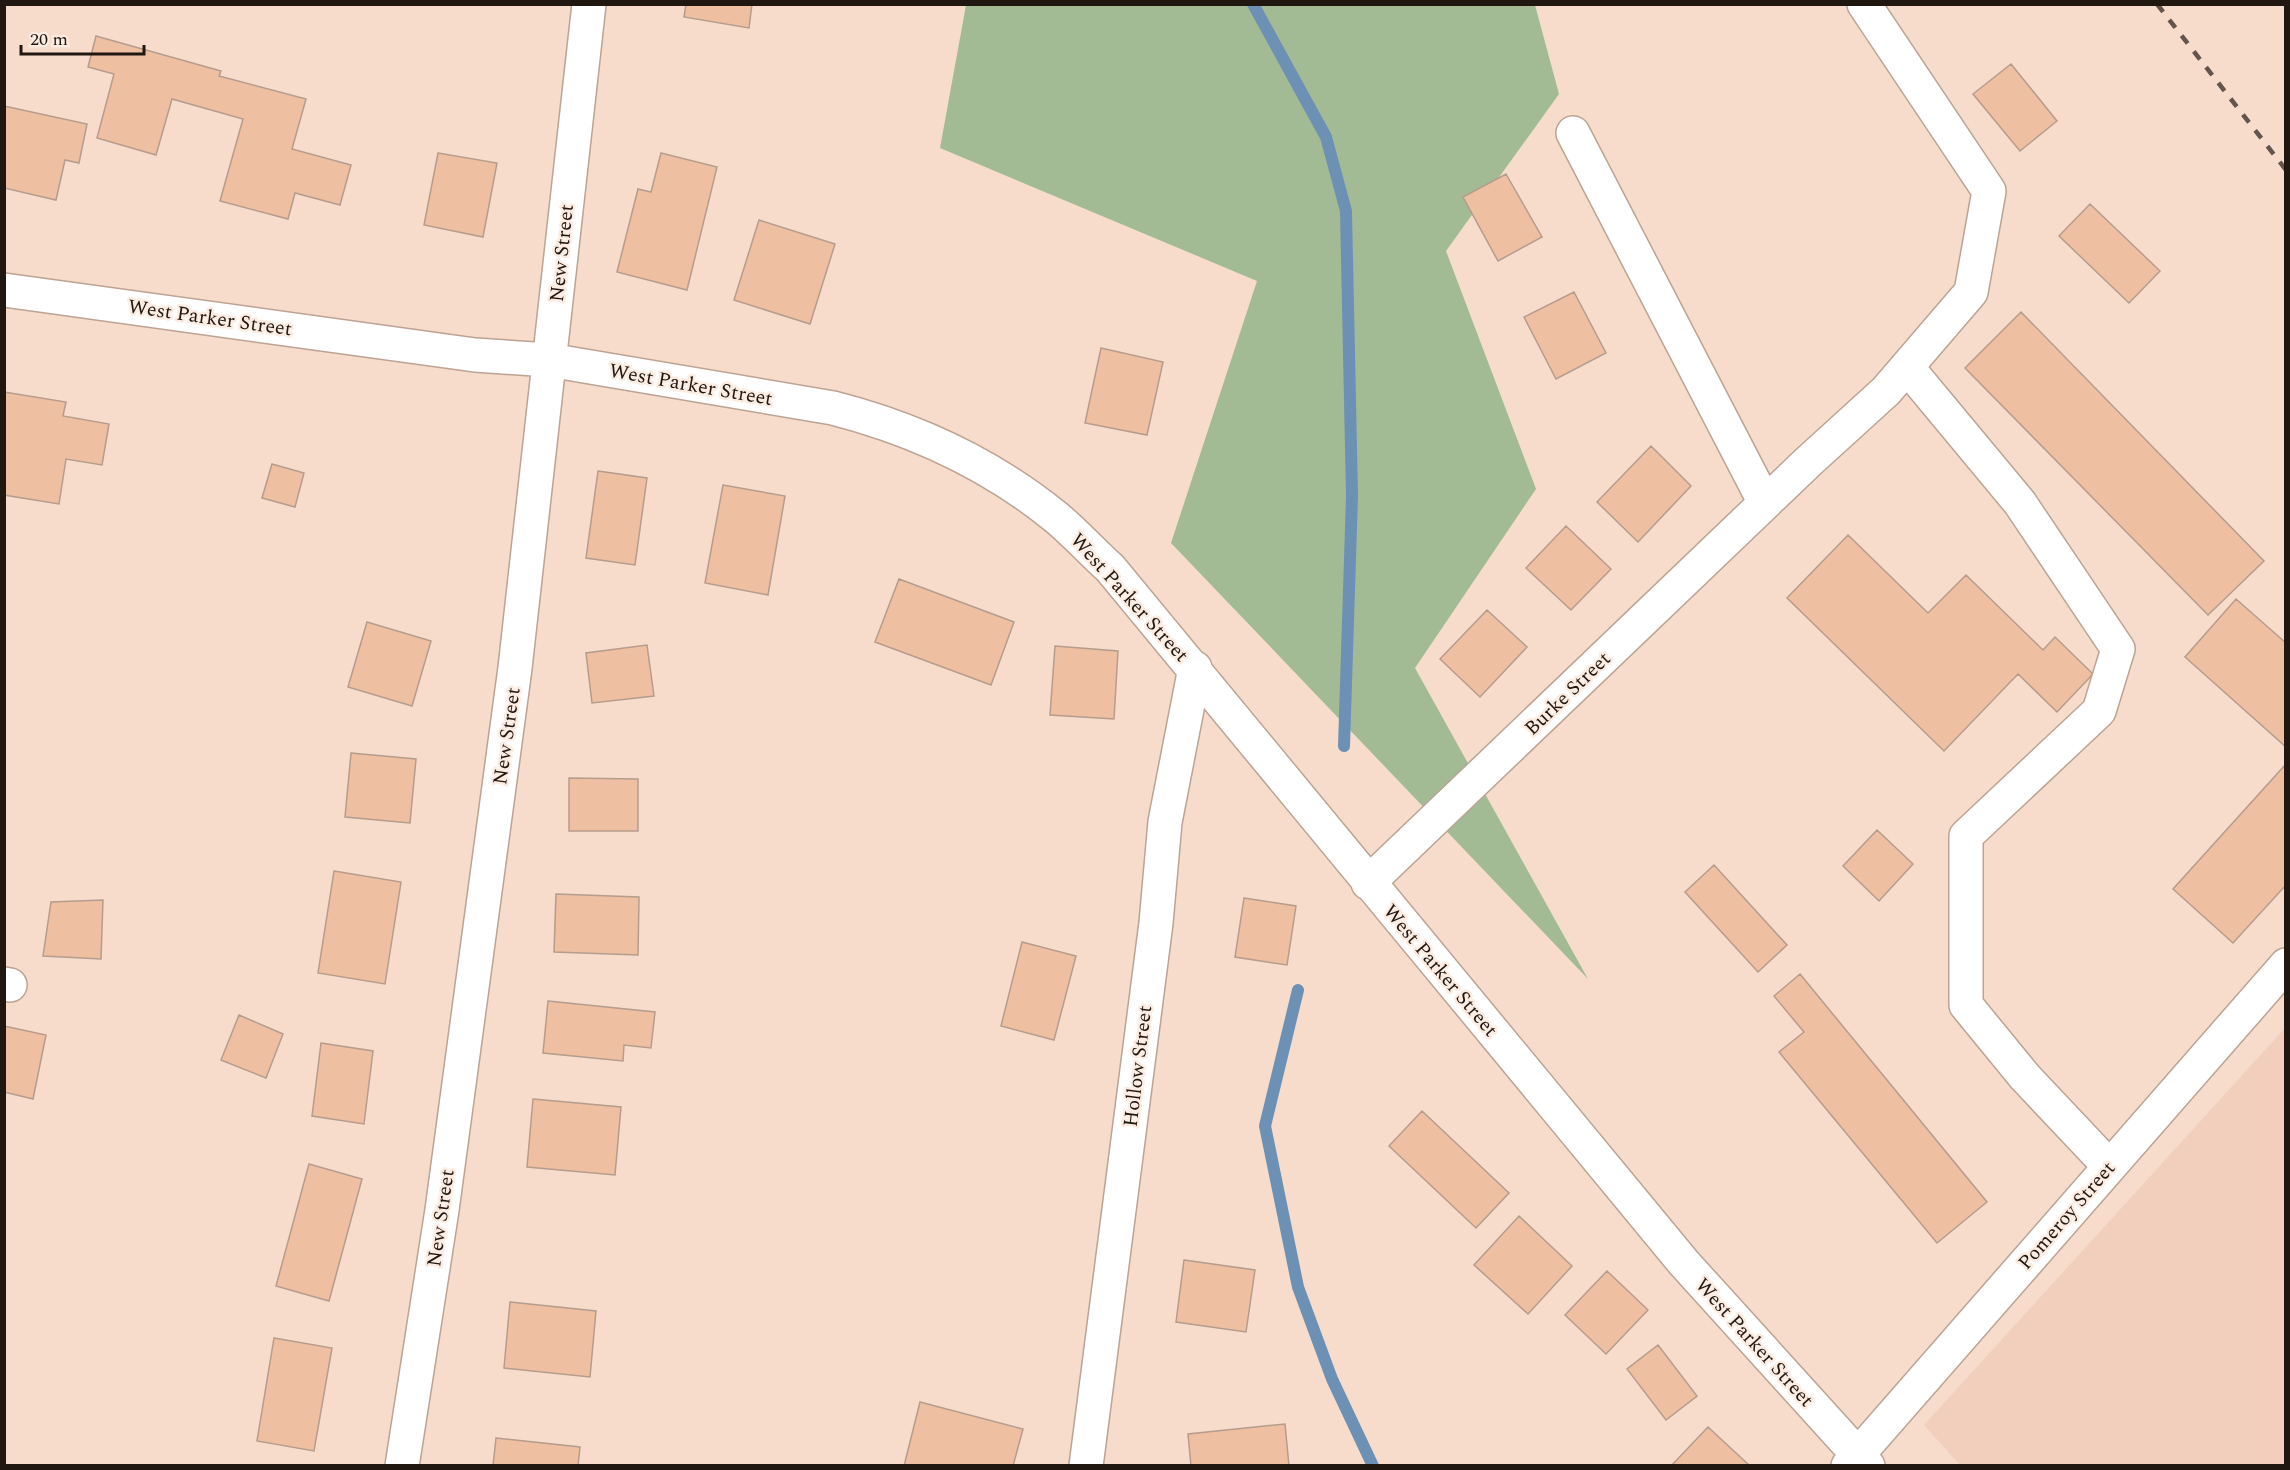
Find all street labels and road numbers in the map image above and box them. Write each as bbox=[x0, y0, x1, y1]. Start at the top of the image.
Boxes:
street label: New Street bbox=[542, 203, 582, 304]
street label: West Parker Street bbox=[126, 292, 294, 344]
street label: West Parker Street bbox=[607, 356, 775, 414]
street label: West Parker Street bbox=[1063, 526, 1196, 669]
street label: Burke Street bbox=[1518, 645, 1618, 743]
street label: New Street bbox=[485, 685, 529, 787]
street label: West Parker Street bbox=[1376, 898, 1505, 1044]
street label: Hollow Street bbox=[1116, 1004, 1160, 1129]
street label: Pomeroy Street bbox=[2011, 1155, 2123, 1277]
street label: New Street bbox=[419, 1167, 463, 1269]
street label: West Parker Street bbox=[1688, 1271, 1821, 1414]

